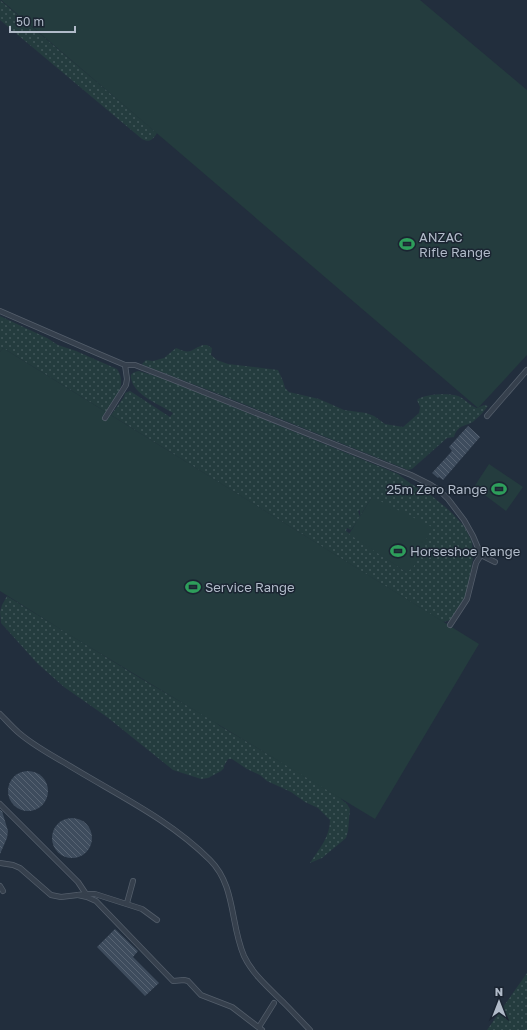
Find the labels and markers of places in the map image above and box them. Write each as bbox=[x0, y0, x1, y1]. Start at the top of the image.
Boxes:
place label: ANZAC Rifle Range bbox=[419, 229, 490, 260]
sports icon: ANZAC Rifle Range bbox=[398, 235, 416, 253]
sports icon: 25m Zero Range bbox=[490, 480, 508, 498]
place label: 25m Zero Range bbox=[387, 481, 487, 497]
sports icon: Horseshoe Range bbox=[389, 542, 407, 560]
place label: Horseshoe Range bbox=[410, 543, 520, 559]
sports icon: Service Range bbox=[184, 578, 202, 596]
place label: Service Range bbox=[205, 579, 295, 595]

